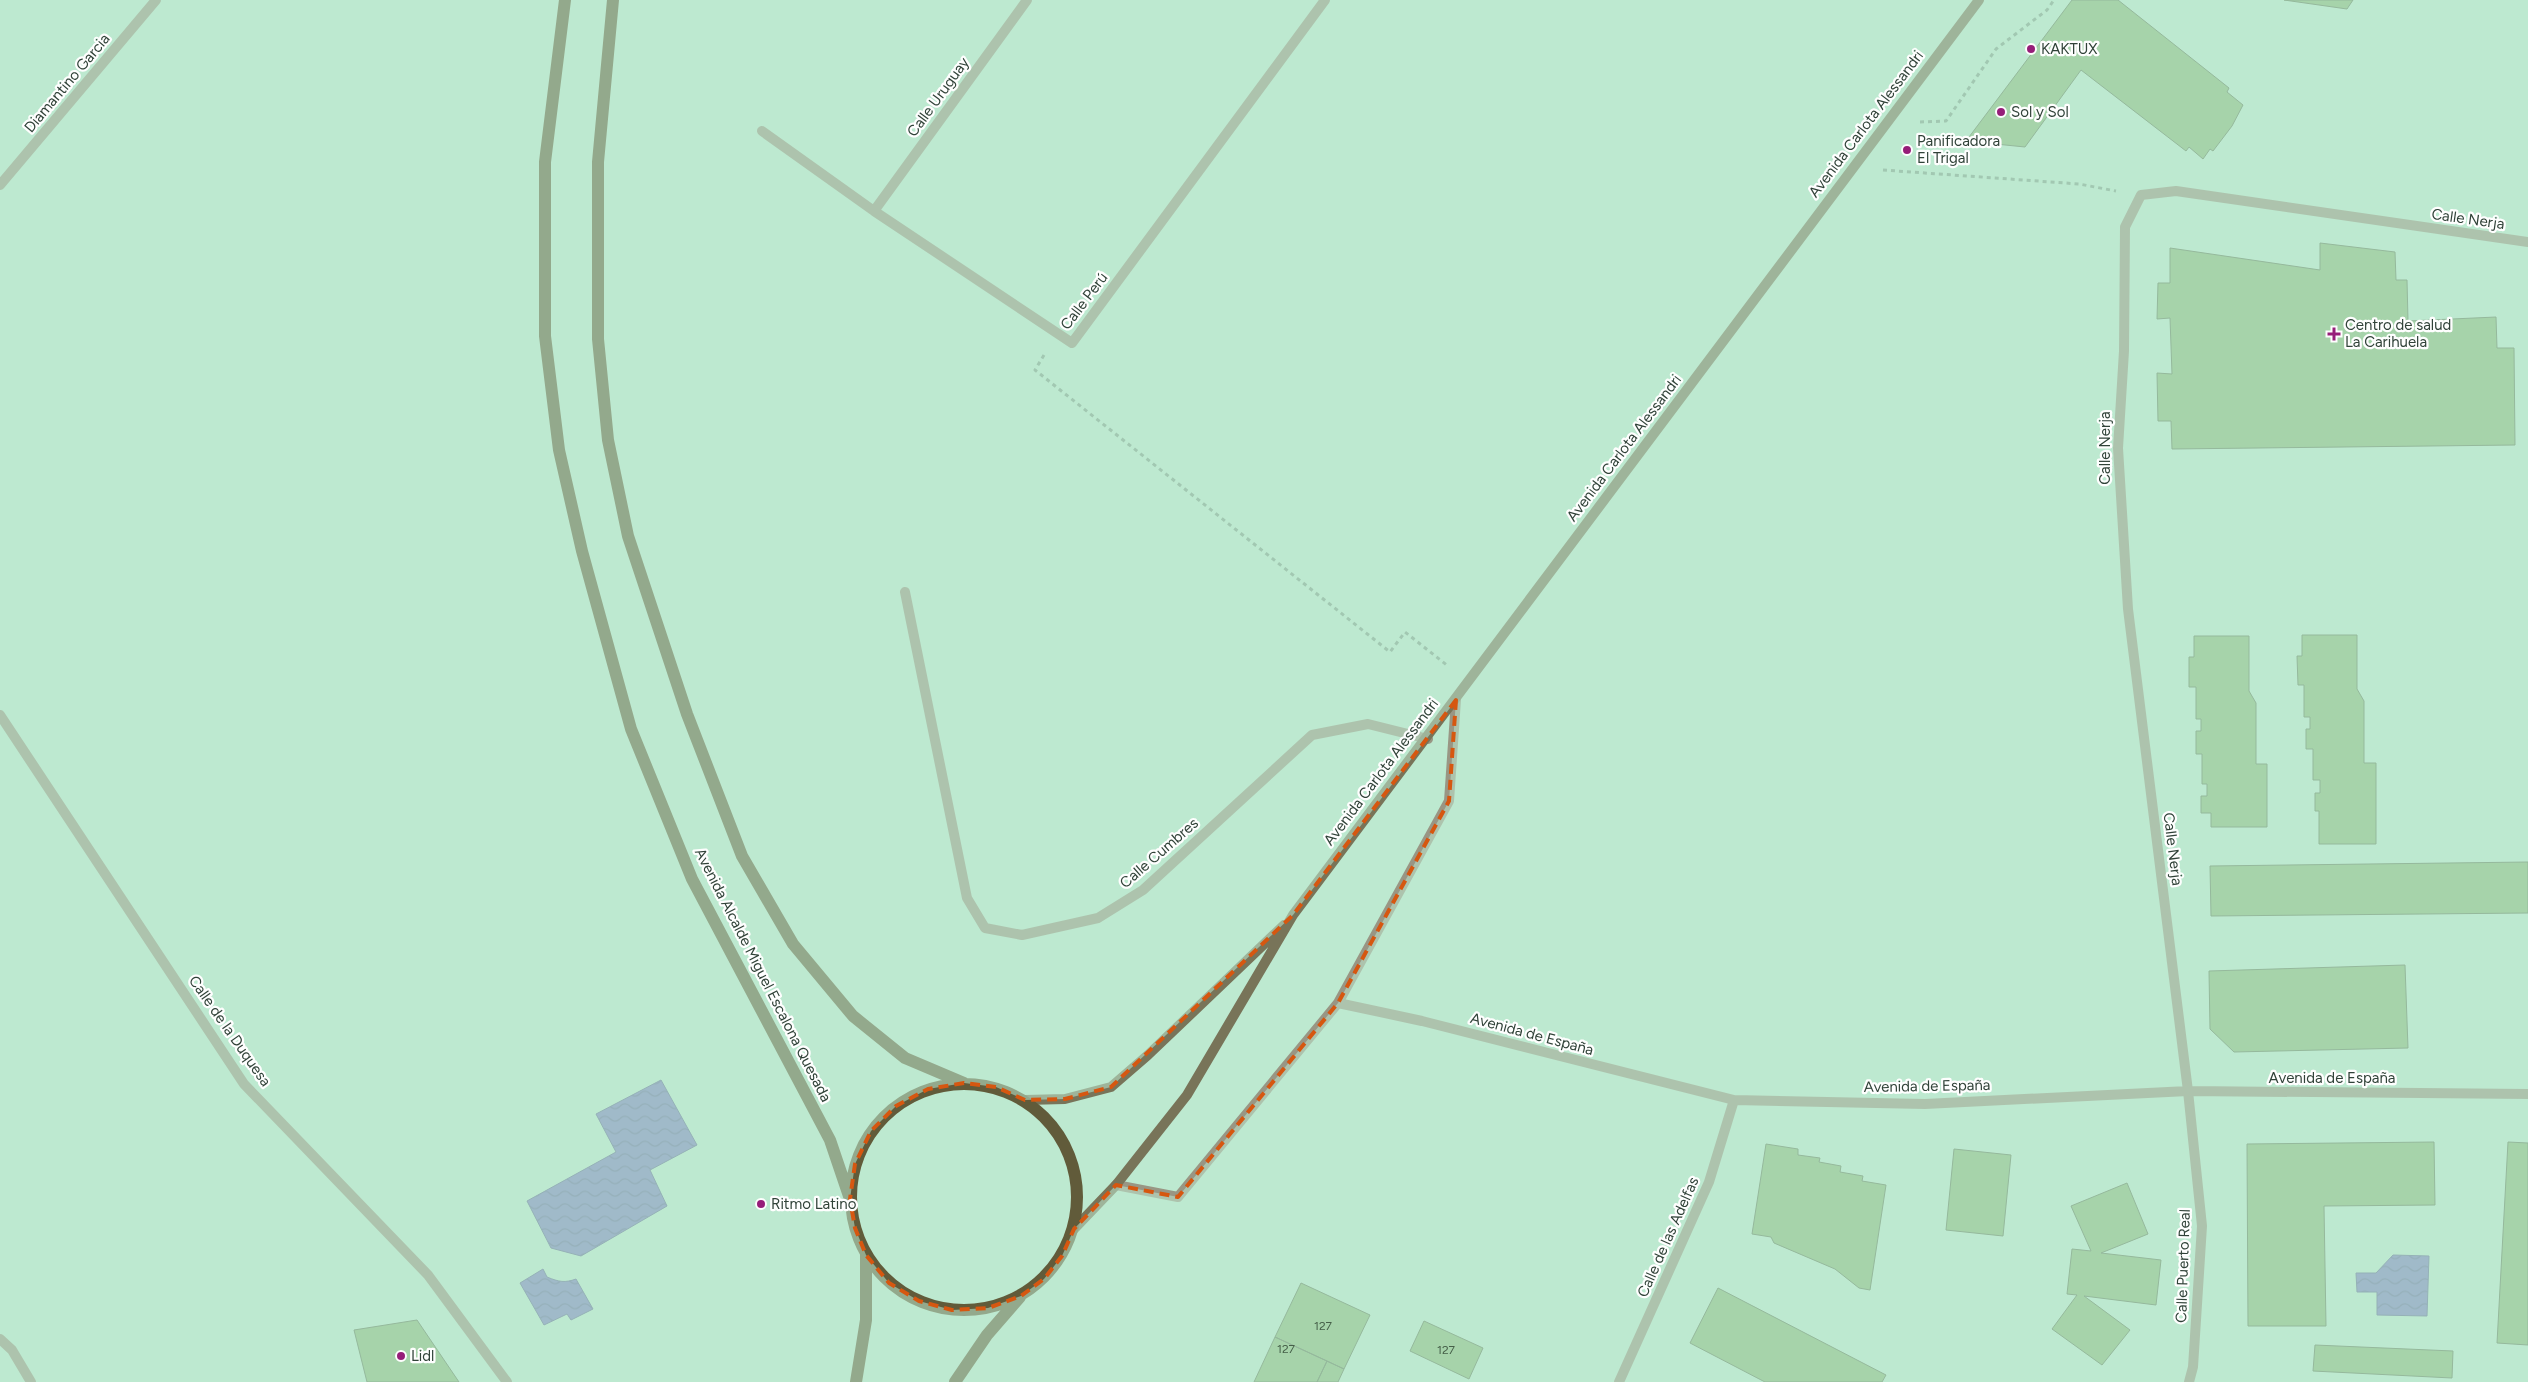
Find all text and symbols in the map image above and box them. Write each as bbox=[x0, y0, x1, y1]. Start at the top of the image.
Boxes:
street label: Diamantino Garcia bbox=[20, 30, 114, 136]
place label: KAKTUX bbox=[2041, 40, 2098, 58]
marker: KAKTUX bbox=[2025, 43, 2037, 55]
street label: Avenida Carlota Alessandri bbox=[1805, 47, 1927, 201]
street label: Calle Uruguay bbox=[903, 54, 973, 140]
place label: Sol y Sol bbox=[2011, 103, 2069, 121]
marker: Sol y Sol bbox=[1995, 106, 2007, 118]
place label: Panificadora El Trigal bbox=[1917, 132, 2000, 167]
marker: Panificadora El Trigal bbox=[1901, 144, 1913, 156]
street label: Calle Nerja bbox=[2430, 205, 2506, 233]
street label: Calle Perú bbox=[1057, 269, 1111, 333]
place label: Centro de salud La Carihuela bbox=[2345, 316, 2451, 351]
marker: Centro de salud La Carihuela bbox=[2327, 327, 2341, 341]
street label: Avenida Carlota Alessandri bbox=[1563, 371, 1685, 525]
street label: Calle Nerja bbox=[2096, 411, 2114, 485]
street label: Avenida Carlota Alessandri bbox=[1320, 695, 1442, 849]
street label: Calle Nerja bbox=[2160, 811, 2186, 887]
street label: Calle Cumbres bbox=[1116, 814, 1202, 892]
street label: Avenida Alcalde Miguel Escalona Quesada bbox=[691, 845, 835, 1105]
street label: Calle de la Duquesa bbox=[185, 972, 275, 1090]
street label: Avenida de España bbox=[1468, 1009, 1596, 1059]
street label: Avenida de España bbox=[2269, 1069, 2395, 1087]
street label: Avenida de España bbox=[1863, 1076, 1991, 1096]
street label: Calle de las Adelfas bbox=[1633, 1174, 1703, 1300]
place label: Ritmo Latino bbox=[771, 1195, 857, 1213]
marker: Ritmo Latino bbox=[755, 1198, 767, 1210]
street label: Calle Puerto Real bbox=[2172, 1209, 2194, 1323]
house number: 127 bbox=[1314, 1319, 1333, 1333]
house number: 127 bbox=[1277, 1342, 1296, 1356]
house number: 127 bbox=[1437, 1343, 1456, 1357]
place label: Lidl bbox=[411, 1347, 434, 1365]
marker: Lidl bbox=[395, 1350, 407, 1362]

